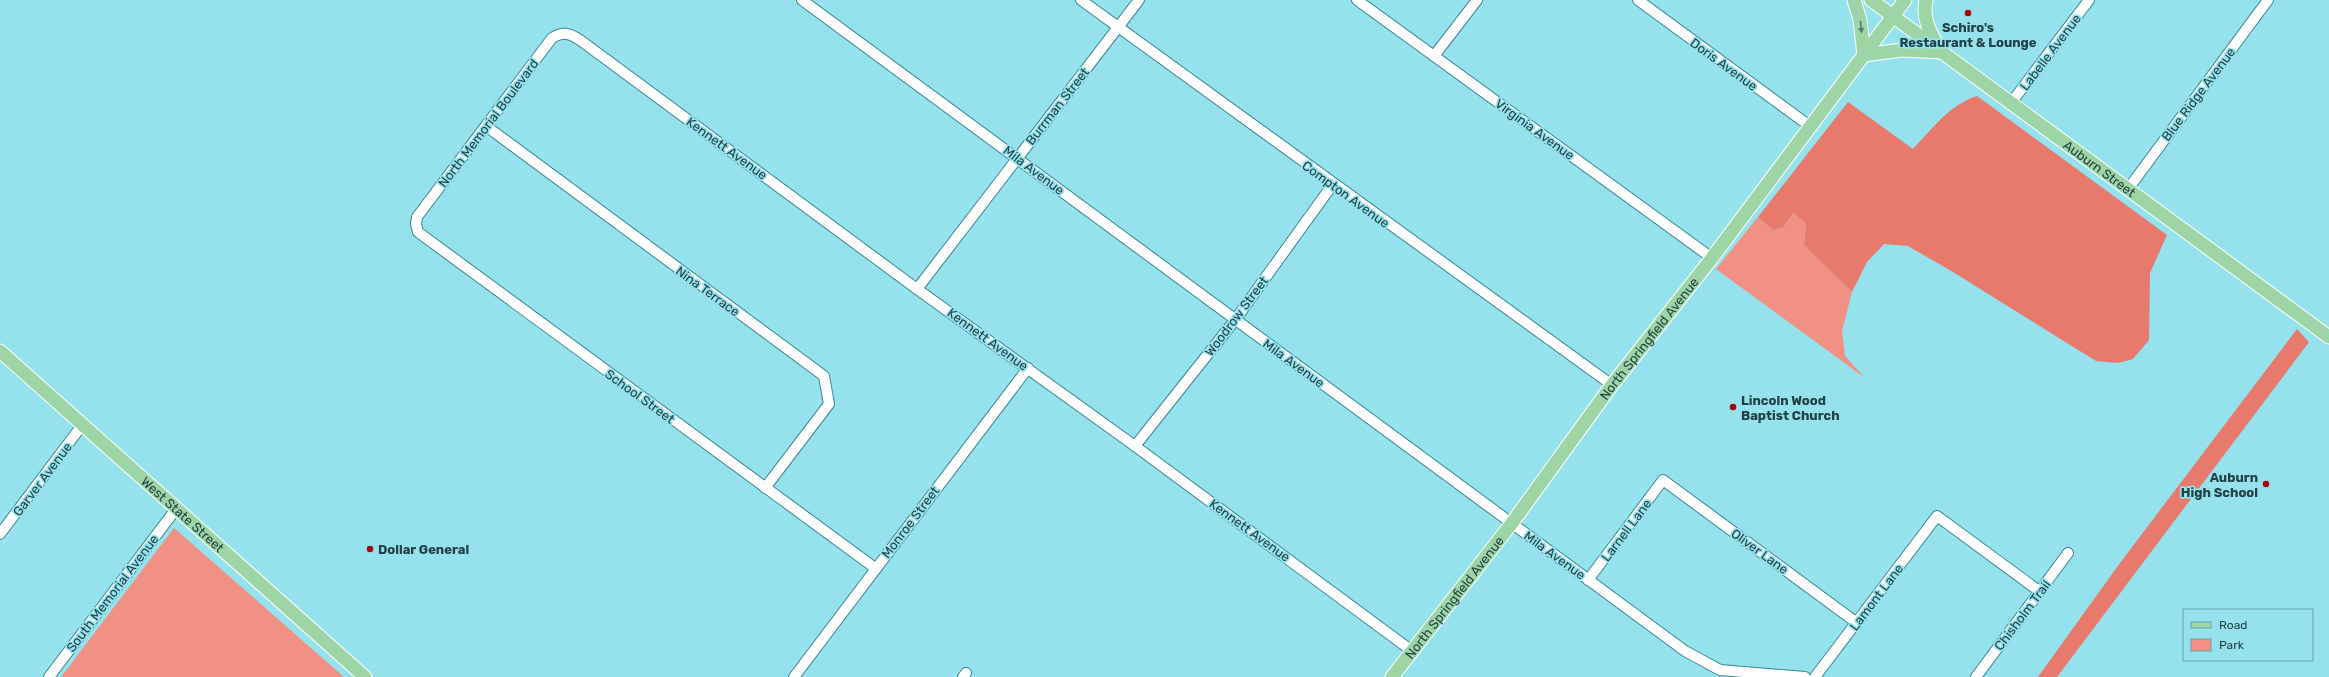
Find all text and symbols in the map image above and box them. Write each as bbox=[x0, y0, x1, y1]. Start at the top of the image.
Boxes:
marker: Schiro's Restaurant & Lounge bbox=[1963, 8, 1973, 18]
street label: Labelle Avenue bbox=[2017, 11, 2084, 93]
place label: Schiro's Restaurant & Lounge bbox=[1899, 20, 2037, 50]
one-way arrow bbox=[1857, 21, 1864, 33]
street label: Doris Avenue bbox=[1687, 35, 1760, 94]
street label: Blue Ridge Avenue bbox=[2158, 45, 2239, 145]
street label: North Memorial Boulevard bbox=[435, 56, 542, 190]
street label: Burrman Street bbox=[1023, 65, 1092, 148]
street label: Virginia Avenue bbox=[1492, 96, 1577, 164]
street label: Kennett Avenue bbox=[683, 114, 770, 183]
street label: Auburn Street bbox=[2060, 137, 2138, 200]
street label: Mila Avenue bbox=[1000, 143, 1067, 198]
street label: Compton Avenue bbox=[1299, 158, 1392, 231]
street label: Nina Terrace bbox=[673, 263, 742, 320]
street label: Woodrow Street bbox=[1202, 274, 1271, 359]
street label: North Springfield Avenue bbox=[1597, 275, 1702, 403]
street label: Kennett Avenue bbox=[944, 305, 1031, 374]
street label: Mila Avenue bbox=[1260, 336, 1327, 391]
street label: School Street bbox=[602, 366, 677, 427]
place label: Lincoln Wood Baptist Church bbox=[1741, 393, 1840, 423]
marker: Lincoln Wood Baptist Church bbox=[1728, 402, 1738, 412]
street label: Garver Avenue bbox=[10, 440, 75, 519]
place label: Auburn High School bbox=[2181, 470, 2258, 500]
street label: West State Street bbox=[138, 474, 227, 555]
marker: Auburn High School bbox=[2261, 479, 2271, 489]
street label: Monroe Street bbox=[879, 483, 942, 561]
street label: Kennett Avenue bbox=[1206, 496, 1293, 565]
street label: Larnell Lane bbox=[1598, 496, 1655, 564]
street label: Oliver Lane bbox=[1728, 526, 1791, 577]
street label: Mila Avenue bbox=[1521, 528, 1588, 583]
street label: South Memorial Avenue bbox=[63, 532, 161, 655]
street label: North Springfield Avenue bbox=[1402, 533, 1507, 662]
place label: Dollar General bbox=[378, 542, 469, 557]
marker: Dollar General bbox=[365, 544, 375, 554]
street label: Lamont Lane bbox=[1847, 561, 1906, 633]
street label: Chisholm Trail bbox=[1991, 577, 2054, 653]
legend bbox=[2183, 609, 2313, 661]
text: Road bbox=[2219, 618, 2247, 632]
text: Park bbox=[2219, 638, 2245, 652]

